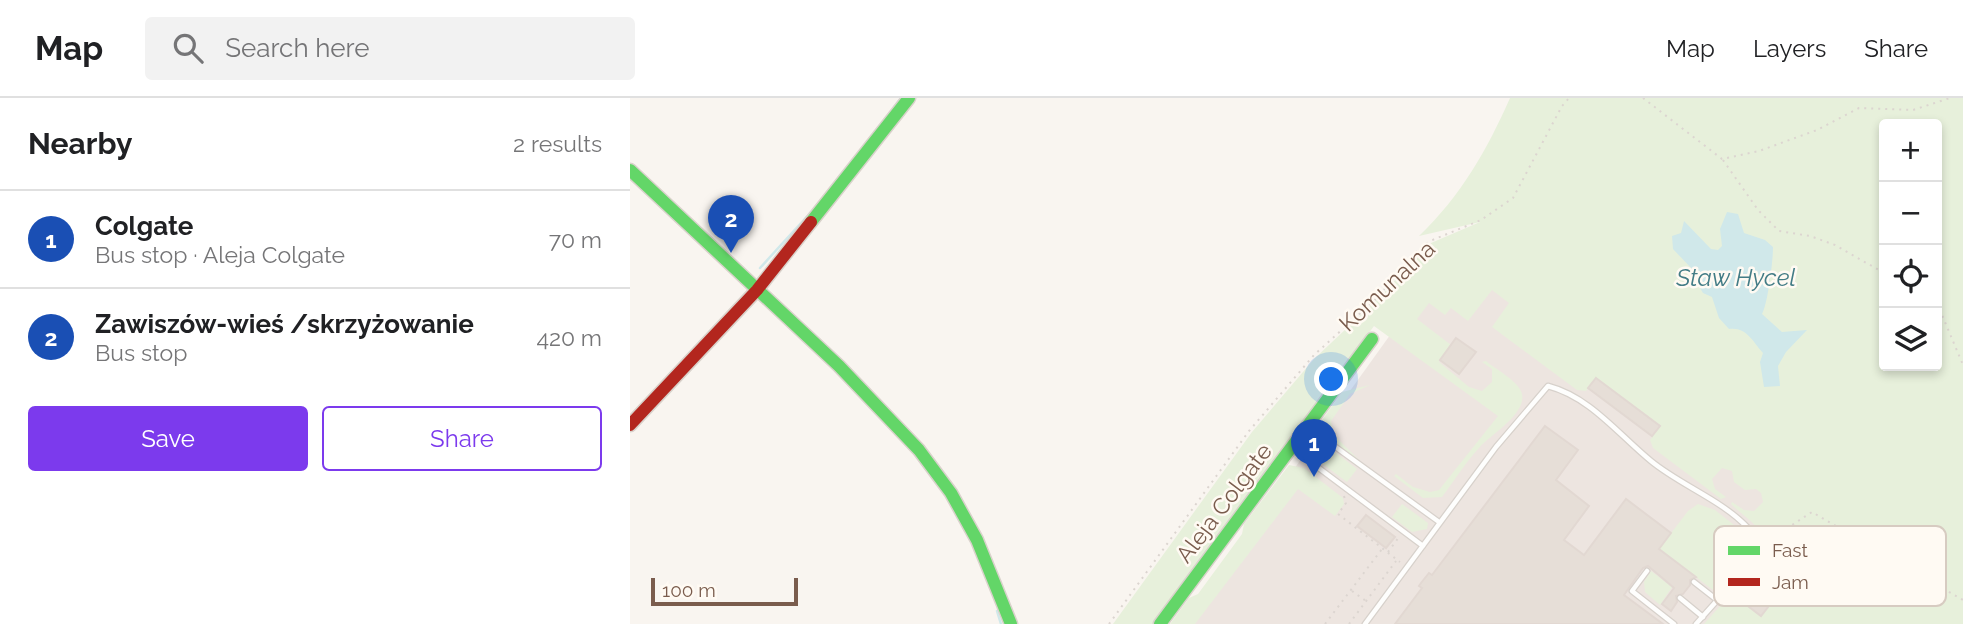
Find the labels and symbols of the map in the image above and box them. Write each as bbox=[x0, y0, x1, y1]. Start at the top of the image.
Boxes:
pin: 2 bbox=[708, 195, 754, 253]
street label: Komunalna bbox=[1333, 235, 1440, 337]
water label: Staw Hycel bbox=[1675, 263, 1796, 292]
your location bbox=[1314, 362, 1348, 396]
pin: 1 bbox=[1291, 419, 1337, 477]
street label: Aleja Colgate bbox=[1170, 438, 1277, 568]
legend bbox=[1714, 526, 1946, 606]
text: Fast bbox=[1772, 539, 1808, 561]
text: Jam bbox=[1772, 571, 1809, 593]
scale bar bbox=[651, 575, 798, 607]

